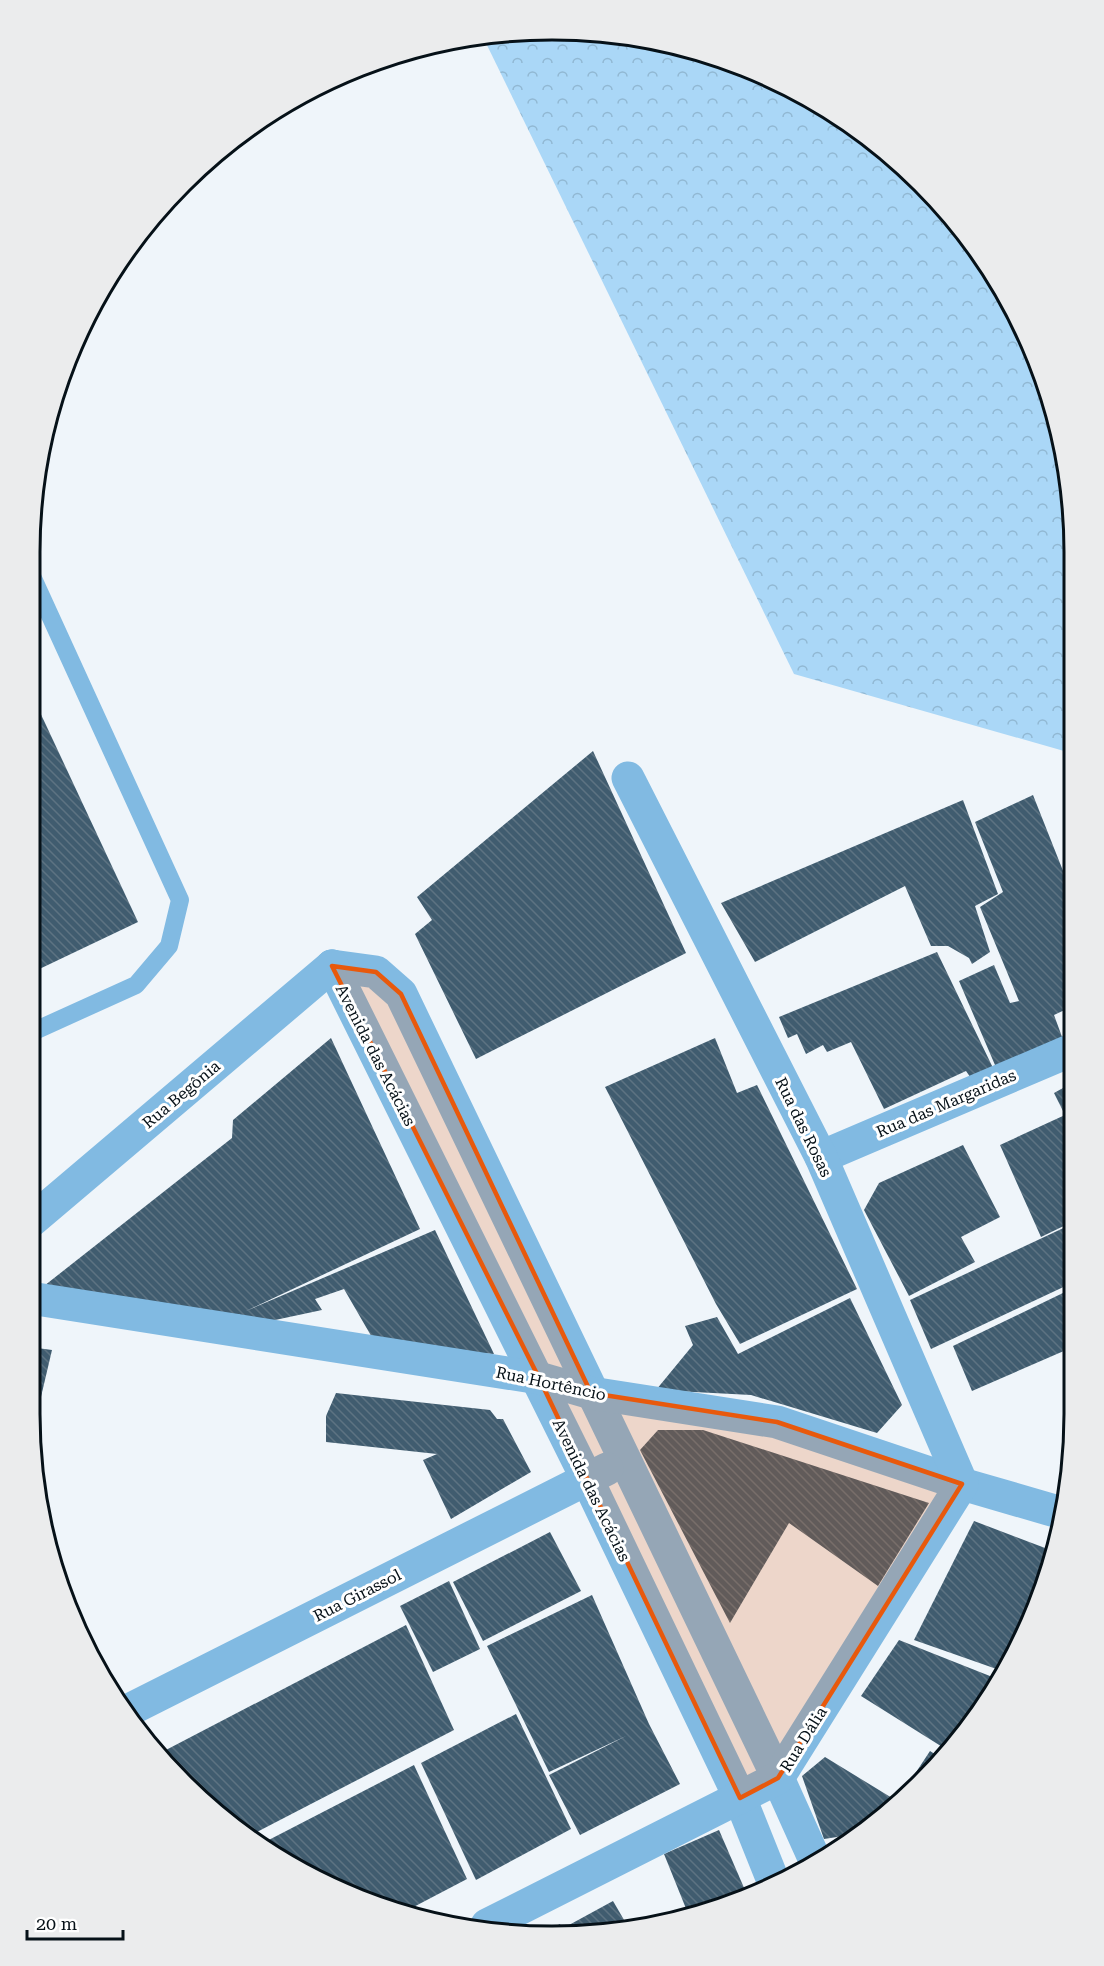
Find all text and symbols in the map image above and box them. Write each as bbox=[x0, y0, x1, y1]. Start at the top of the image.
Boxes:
street label: Avenida das Acácias bbox=[332, 981, 420, 1130]
street label: Rua Begônia bbox=[139, 1056, 224, 1132]
street label: Rua das Margaridas bbox=[873, 1065, 1019, 1141]
street label: Rua das Rosas bbox=[771, 1074, 836, 1181]
street label: Rua Hortêncio bbox=[494, 1363, 608, 1404]
street label: Avenida das Acácias bbox=[549, 1416, 635, 1565]
street label: Rua Girassol bbox=[310, 1565, 404, 1626]
street label: Rua Dália bbox=[776, 1703, 831, 1775]
scale bar bbox=[27, 1903, 123, 1941]
text: 20 m bbox=[36, 1913, 77, 1934]

